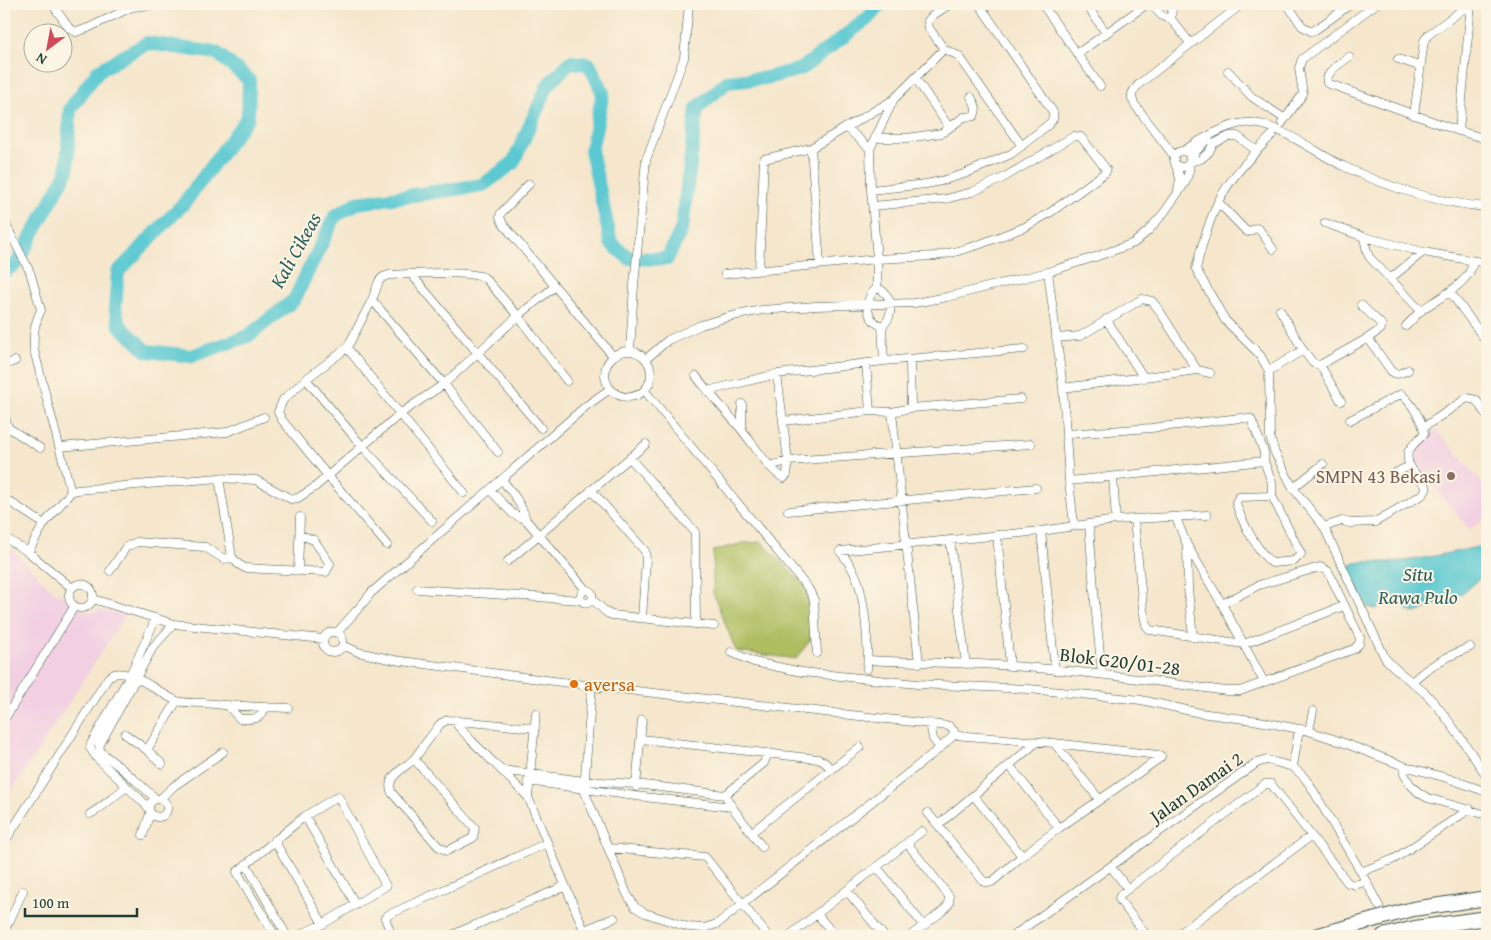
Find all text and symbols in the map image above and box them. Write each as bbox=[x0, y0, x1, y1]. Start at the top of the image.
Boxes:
north arrow bbox=[22, 22, 72, 72]
text: N bbox=[31, 48, 50, 70]
water label: Kali Cikeas bbox=[262, 206, 328, 294]
place label: SMPN 43 Bekasi bbox=[1316, 462, 1441, 490]
marker: SMPN 43 Bekasi bbox=[1445, 470, 1457, 482]
water label: Situ Rawa Pulo bbox=[1377, 559, 1458, 611]
street label: Blok G20/01-28 bbox=[1058, 640, 1182, 682]
place label: aversa bbox=[584, 670, 635, 698]
marker: aversa bbox=[568, 678, 580, 690]
street label: Jalan Damai 2 bbox=[1142, 745, 1248, 831]
scale bar bbox=[25, 885, 138, 917]
text: 100 m bbox=[32, 892, 70, 913]

